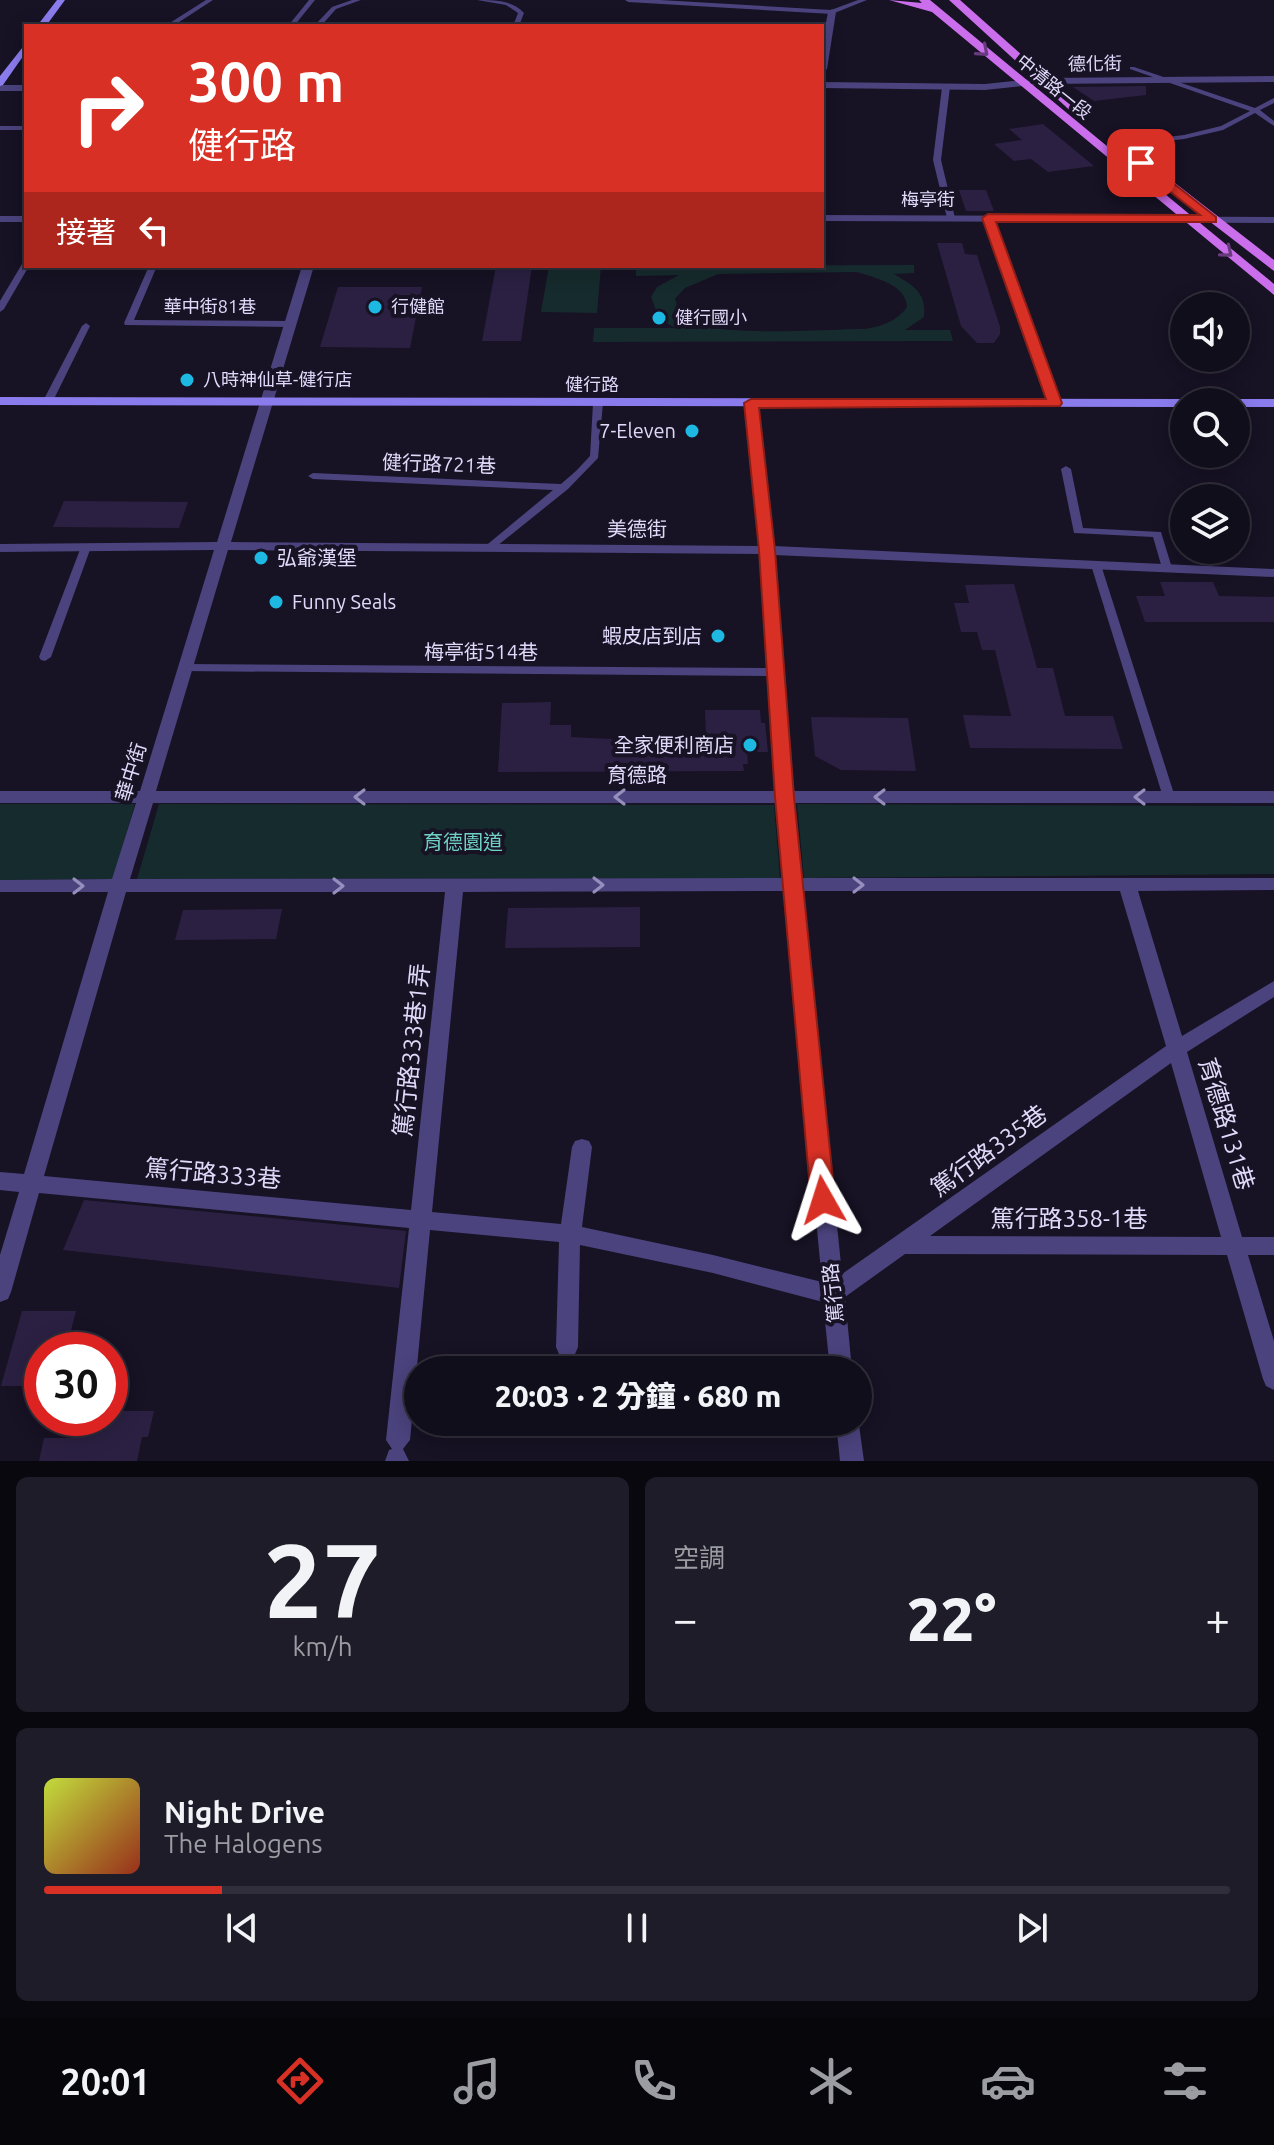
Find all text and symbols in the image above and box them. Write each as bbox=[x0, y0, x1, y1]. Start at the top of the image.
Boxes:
one-way arrow bbox=[974, 41, 989, 56]
text: 300 m bbox=[188, 50, 344, 113]
street label: 中清路一段 bbox=[1013, 50, 1096, 122]
street label: 德化街 bbox=[1068, 53, 1122, 73]
icon: right bbox=[56, 56, 160, 160]
text: 健行路 bbox=[188, 124, 296, 165]
pin bbox=[1107, 129, 1175, 197]
icon: arrive bbox=[1119, 141, 1163, 185]
street label: 梅亭街 bbox=[901, 189, 955, 209]
icon: left bbox=[132, 208, 176, 252]
text: 接著 bbox=[56, 215, 116, 249]
one-way arrow bbox=[1218, 242, 1232, 257]
map controls bbox=[1170, 292, 1250, 564]
button: sound bbox=[1170, 292, 1250, 372]
street label: 華中街81巷 bbox=[164, 296, 256, 316]
place label: 行健館 bbox=[391, 296, 445, 316]
marker: 行健館 bbox=[366, 298, 384, 316]
place label: 健行國小 bbox=[675, 307, 747, 327]
marker: 健行國小 bbox=[650, 309, 668, 327]
place label: 八時神仙草-健行店 bbox=[203, 369, 352, 389]
marker: 八時神仙草-健行店 bbox=[178, 371, 196, 389]
street label: 健行路 bbox=[565, 374, 619, 394]
button: search bbox=[1170, 388, 1250, 468]
place label: 7-Eleven bbox=[599, 419, 676, 442]
marker: 7-Eleven bbox=[683, 422, 701, 440]
street label: 健行路721巷 bbox=[382, 450, 496, 477]
button: layers bbox=[1170, 484, 1250, 564]
street label: 美德街 bbox=[607, 517, 667, 540]
place label: 弘爺漢堡 bbox=[277, 546, 357, 569]
marker: 弘爺漢堡 bbox=[252, 549, 270, 567]
place label: Funny Seals bbox=[292, 590, 396, 613]
marker: Funny Seals bbox=[267, 593, 285, 611]
place label: 蝦皮店到店 bbox=[602, 624, 702, 647]
marker: 蝦皮店到店 bbox=[709, 627, 727, 645]
street label: 梅亭街514巷 bbox=[424, 640, 538, 663]
place label: 全家便利商店 bbox=[614, 733, 734, 756]
marker: 全家便利商店 bbox=[741, 736, 759, 754]
street label: 華中街 bbox=[111, 740, 150, 804]
street label: 育德路 bbox=[607, 763, 667, 786]
one-way arrow bbox=[353, 788, 366, 806]
one-way arrow bbox=[613, 788, 626, 806]
one-way arrow bbox=[873, 788, 886, 806]
one-way arrow bbox=[1133, 788, 1146, 806]
park label: 育德園道 bbox=[423, 830, 503, 853]
one-way arrow bbox=[592, 876, 605, 894]
one-way arrow bbox=[852, 876, 865, 894]
one-way arrow bbox=[72, 877, 85, 895]
one-way arrow bbox=[332, 877, 345, 895]
street label: 篤行路333巷1弄 bbox=[389, 962, 434, 1138]
street label: 育德路131巷 bbox=[1194, 1055, 1259, 1193]
street label: 篤行路335巷 bbox=[926, 1100, 1052, 1202]
street label: 篤行路333巷 bbox=[144, 1154, 282, 1193]
position arrow bbox=[781, 1158, 865, 1242]
street label: 篤行路358-1巷 bbox=[990, 1205, 1148, 1232]
street label: 篤行路 bbox=[818, 1262, 847, 1324]
speed limit sign: 30 bbox=[24, 1332, 128, 1436]
text: 20:03 · 2 分鐘 · 680 m bbox=[495, 1379, 781, 1413]
text: 27 bbox=[264, 1521, 381, 1638]
text: 空調 bbox=[673, 1543, 725, 1572]
text: 22° bbox=[907, 1585, 996, 1652]
text: − bbox=[673, 1594, 698, 1643]
text: + bbox=[1205, 1594, 1230, 1643]
text: km/h bbox=[292, 1632, 353, 1661]
text: Night Drive bbox=[164, 1795, 325, 1829]
text: The Halogens bbox=[164, 1829, 323, 1858]
icon: previous bbox=[220, 1906, 264, 1950]
icon: pause bbox=[615, 1906, 659, 1950]
icon: next bbox=[1010, 1906, 1054, 1950]
icon: directions bbox=[272, 2053, 328, 2109]
icon: music bbox=[449, 2053, 505, 2109]
icon: phone bbox=[626, 2053, 682, 2109]
icon: climate bbox=[803, 2053, 859, 2109]
icon: car bbox=[980, 2053, 1036, 2109]
icon: filters bbox=[1157, 2053, 1213, 2109]
text: 20:01 bbox=[61, 2061, 151, 2102]

